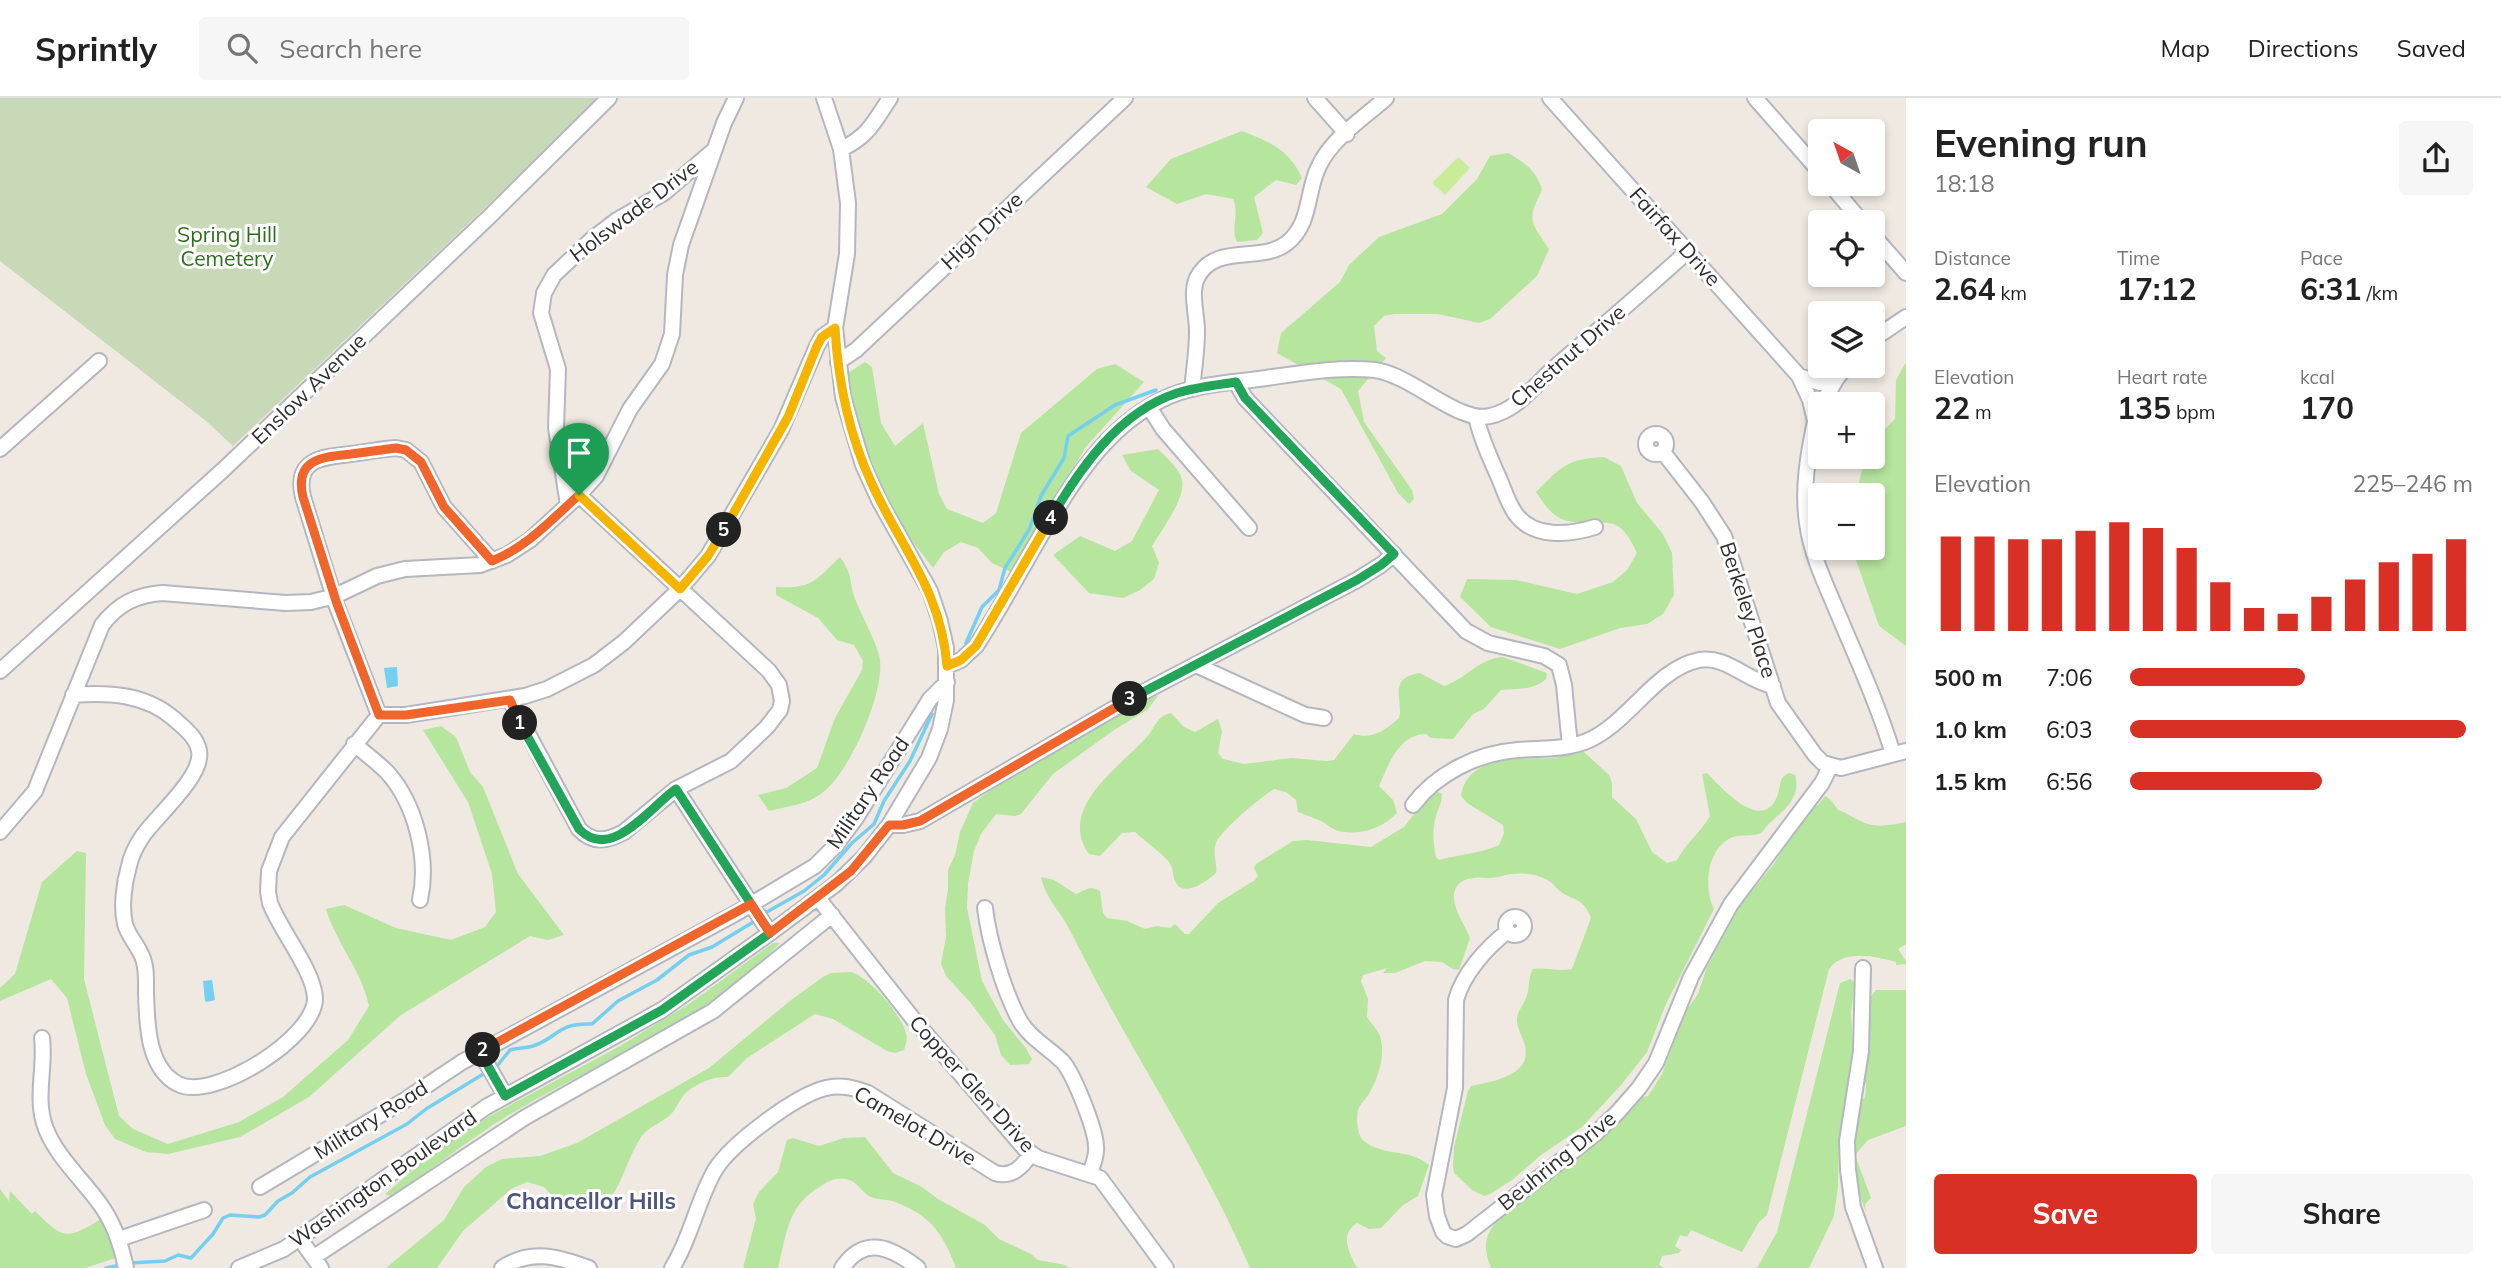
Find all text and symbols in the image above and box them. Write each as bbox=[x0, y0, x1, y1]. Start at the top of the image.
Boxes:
search box bbox=[199, 17, 689, 80]
text: Sprintly bbox=[35, 28, 157, 69]
icon: search bbox=[223, 29, 261, 67]
text: Search here bbox=[279, 32, 422, 65]
text: Map bbox=[2160, 33, 2210, 63]
text: Directions bbox=[2248, 33, 2359, 63]
text: Saved bbox=[2397, 33, 2466, 63]
north arrow bbox=[1808, 119, 1885, 196]
map controls bbox=[1808, 119, 1885, 560]
text: Evening run bbox=[1934, 119, 2148, 167]
button: share bbox=[2399, 121, 2473, 195]
street label: Holswade Drive bbox=[564, 153, 703, 267]
text: 18:18 bbox=[1934, 169, 1994, 198]
street label: Fairfax Drive bbox=[1625, 181, 1727, 291]
street label: High Drive bbox=[935, 186, 1028, 275]
button: locate bbox=[1808, 210, 1885, 287]
park label: Spring Hill Cemetery bbox=[177, 221, 277, 271]
text: Distance bbox=[1934, 246, 2011, 270]
text: Time bbox=[2117, 246, 2160, 270]
text: Pace bbox=[2300, 246, 2343, 270]
text: 2.64 bbox=[1934, 270, 1995, 308]
text: 17:12 bbox=[2117, 270, 2196, 308]
text: 6:31 bbox=[2300, 270, 2361, 308]
text: km bbox=[1995, 281, 2027, 305]
text: /km bbox=[2361, 281, 2398, 305]
street label: Chestnut Drive bbox=[1505, 298, 1630, 412]
button: layers bbox=[1808, 301, 1885, 378]
street label: Enslow Avenue bbox=[246, 327, 371, 449]
text: Elevation bbox=[1934, 365, 2014, 389]
text: Heart rate bbox=[2117, 365, 2207, 389]
text: kcal bbox=[2300, 365, 2335, 389]
text: 22 bbox=[1934, 389, 1970, 427]
text: 135 bbox=[2117, 389, 2171, 427]
text: 170 bbox=[2300, 389, 2354, 427]
button: + bbox=[1808, 392, 1885, 469]
text: m bbox=[1970, 400, 1992, 424]
text: bpm bbox=[2171, 400, 2215, 424]
pin bbox=[549, 423, 609, 495]
icon: arrive bbox=[560, 434, 598, 472]
text: Elevation bbox=[1934, 469, 2031, 498]
text: 225–246 m bbox=[2352, 469, 2473, 498]
button: − bbox=[1808, 483, 1885, 560]
pin: 4 bbox=[1034, 500, 1068, 536]
text: 4 bbox=[1045, 505, 1056, 529]
pin: 5 bbox=[706, 512, 742, 548]
text: 5 bbox=[718, 517, 729, 541]
street label: Berkeley Place bbox=[1715, 539, 1783, 681]
text: 500 m bbox=[1934, 663, 2002, 692]
text: 7:06 bbox=[2046, 663, 2093, 692]
pin: 3 bbox=[1112, 682, 1148, 716]
text: 3 bbox=[1124, 686, 1135, 710]
pin: 1 bbox=[503, 706, 538, 740]
text: 1 bbox=[514, 710, 525, 734]
text: 1.0 km bbox=[1934, 715, 2007, 744]
text: 6:03 bbox=[2046, 715, 2093, 744]
street label: Military Road bbox=[820, 732, 914, 853]
text: 1.5 km bbox=[1934, 767, 2007, 796]
text: 6:56 bbox=[2046, 767, 2093, 796]
street label: Copper Glen Drive bbox=[904, 1009, 1041, 1157]
pin: 2 bbox=[466, 1032, 500, 1068]
text: 2 bbox=[477, 1037, 488, 1061]
street label: Military Road bbox=[309, 1074, 432, 1164]
street label: Camelot Drive bbox=[850, 1080, 981, 1171]
street label: Washington Boulevard bbox=[284, 1104, 481, 1253]
street label: Beuhring Drive bbox=[1492, 1105, 1620, 1216]
button: Save bbox=[1934, 1174, 2197, 1254]
button: Share bbox=[2211, 1174, 2473, 1254]
district label: Chancellor Hills bbox=[506, 1186, 676, 1215]

